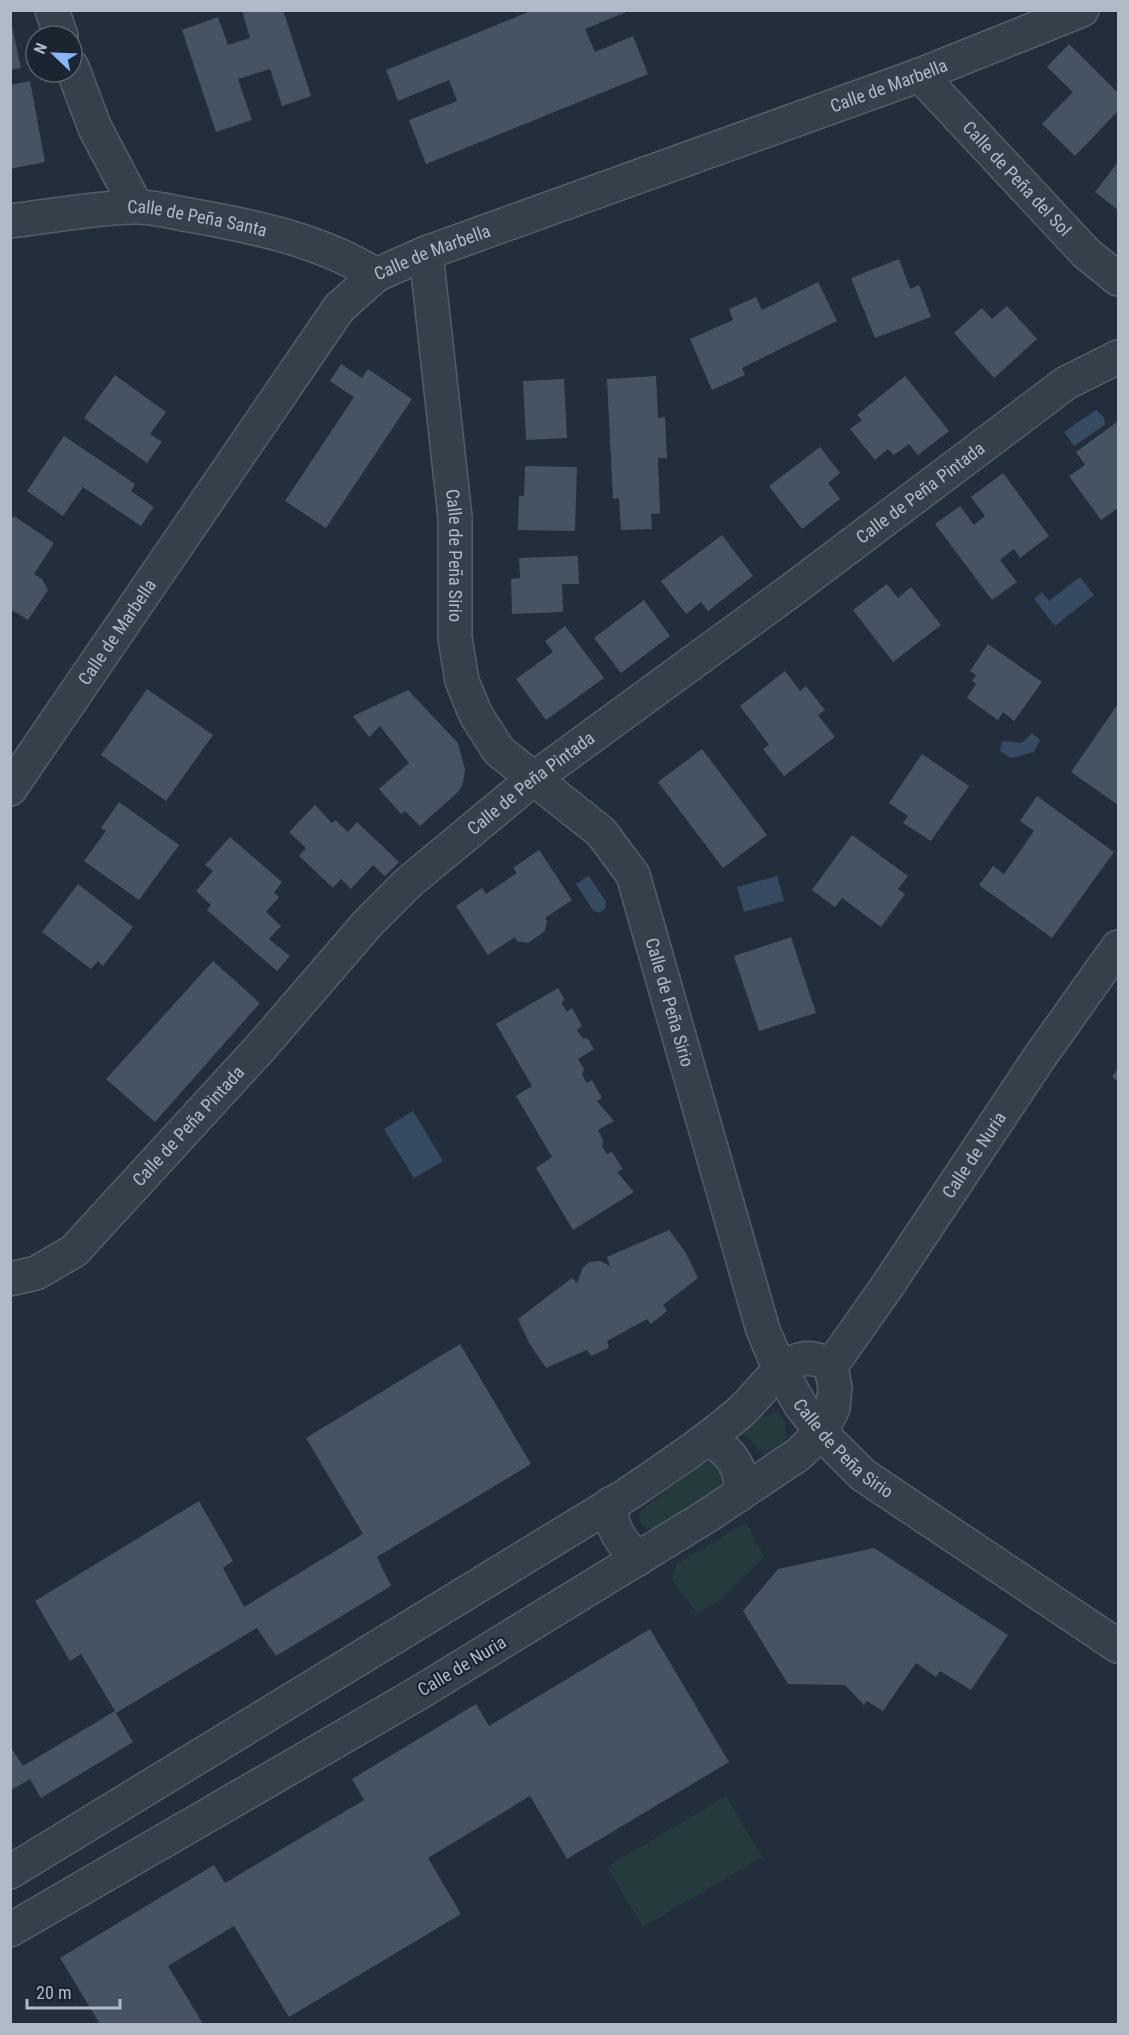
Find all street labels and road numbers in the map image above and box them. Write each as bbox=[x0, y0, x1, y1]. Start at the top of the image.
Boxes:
street label: Calle de Marbella bbox=[827, 54, 950, 116]
street label: Calle de Peña del Sol bbox=[959, 117, 1076, 240]
street label: Calle de Peña Santa bbox=[127, 196, 269, 241]
street label: Calle de Marbella bbox=[371, 220, 493, 285]
street label: Calle de Peña Pintada bbox=[852, 437, 989, 548]
street label: Calle de Peña Sirio bbox=[442, 488, 466, 622]
street label: Calle de Marbella bbox=[73, 575, 160, 689]
street label: Calle de Peña Pintada bbox=[463, 727, 598, 839]
street label: Calle de Peña Sirio bbox=[641, 935, 698, 1069]
street label: Calle de Peña Pintada bbox=[128, 1061, 248, 1190]
street label: Calle de Nuria bbox=[938, 1108, 1010, 1202]
street label: Calle de Peña Sirio bbox=[789, 1395, 897, 1502]
street label: Calle de Nuria bbox=[414, 1631, 510, 1700]

